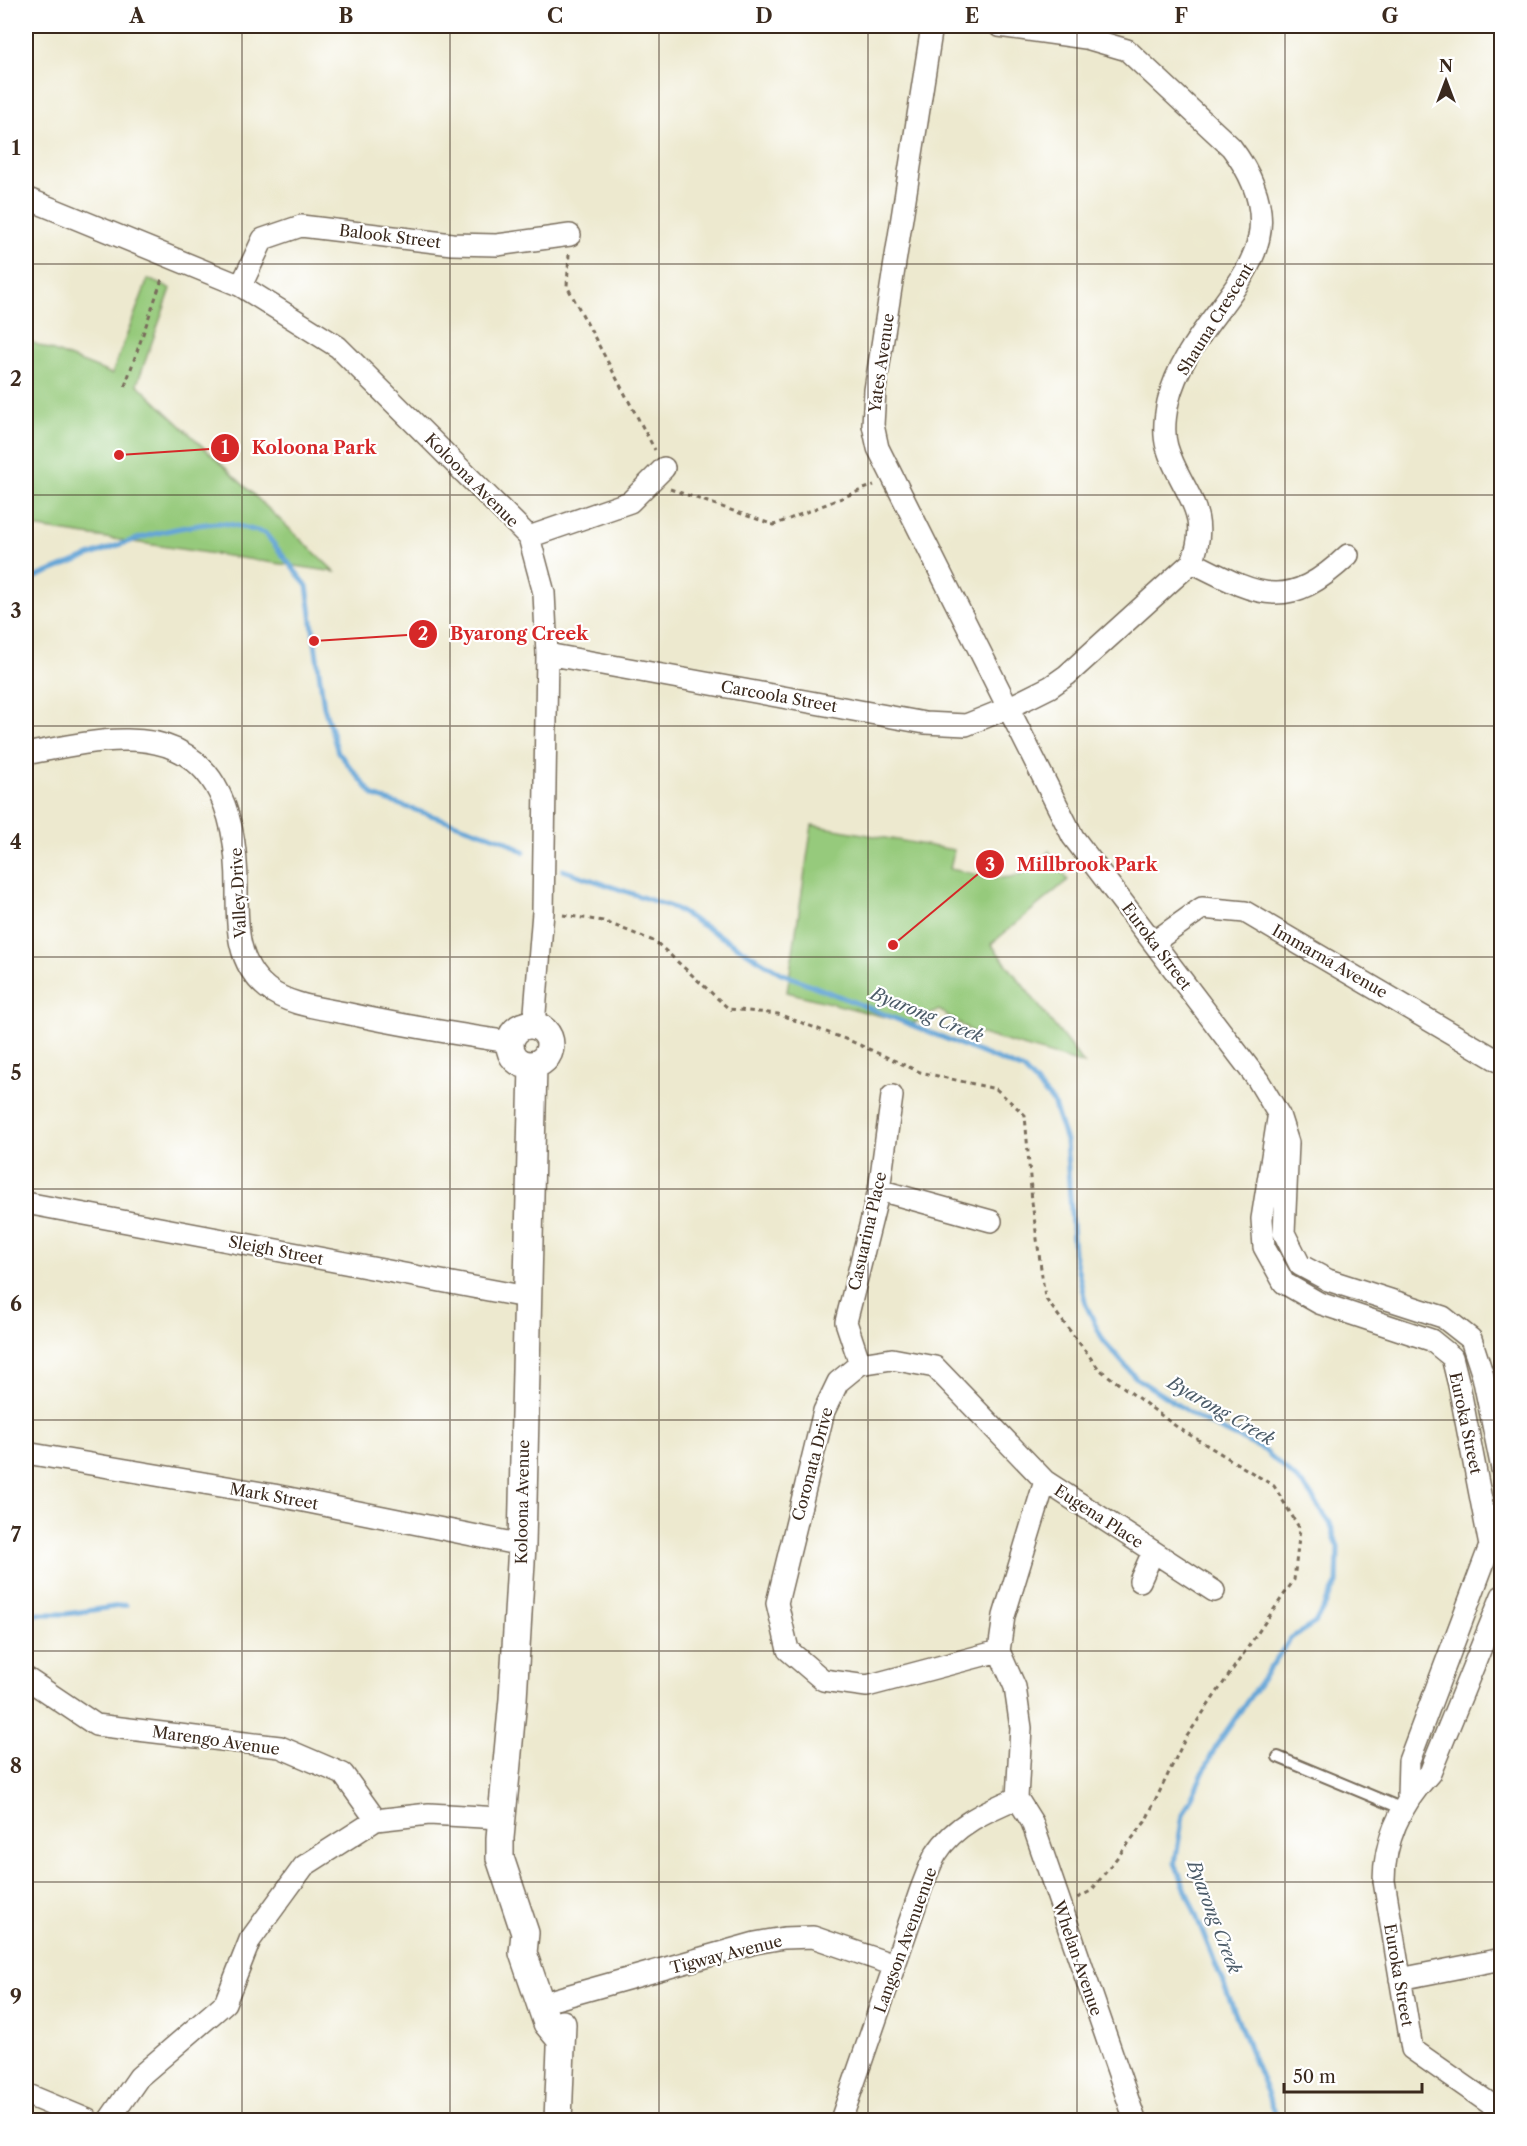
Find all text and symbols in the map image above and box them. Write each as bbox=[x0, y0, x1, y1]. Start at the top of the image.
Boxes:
text: A bbox=[128, 4, 145, 28]
text: B bbox=[339, 4, 354, 28]
text: C bbox=[547, 4, 563, 28]
text: D bbox=[755, 4, 773, 28]
text: E bbox=[965, 4, 979, 28]
text: F bbox=[1174, 4, 1188, 28]
text: G bbox=[1382, 4, 1399, 28]
north arrow bbox=[1416, 51, 1476, 111]
text: N bbox=[1439, 56, 1453, 76]
text: 1 bbox=[12, 136, 21, 160]
street label: Balook Street bbox=[338, 220, 442, 252]
street label: Shauna Crescent bbox=[1173, 259, 1258, 379]
street label: Yates Avenue bbox=[864, 312, 898, 415]
text: 2 bbox=[10, 367, 22, 391]
street label: Koloona Avenue bbox=[421, 429, 523, 531]
callout: Koloona Park bbox=[210, 430, 389, 466]
text: 1 bbox=[221, 437, 229, 459]
text: Koloona Park bbox=[252, 437, 378, 459]
text: 3 bbox=[10, 599, 22, 623]
callout: Byarong Creek bbox=[408, 616, 600, 652]
text: 2 bbox=[418, 623, 428, 645]
text: Byarong Creek bbox=[450, 623, 589, 645]
street label: Carcoola Street bbox=[719, 676, 839, 716]
text: 4 bbox=[10, 830, 22, 854]
callout: Millbrook Park bbox=[975, 846, 1170, 882]
street label: Valley Drive bbox=[226, 847, 250, 940]
text: 3 bbox=[985, 854, 995, 876]
text: Millbrook Park bbox=[1017, 854, 1158, 876]
street label: Euroka Street bbox=[1118, 898, 1196, 994]
street label: Immarna Avenue bbox=[1269, 920, 1391, 1002]
water label: Byarong Creek bbox=[866, 982, 987, 1048]
text: 5 bbox=[10, 1061, 22, 1085]
street label: Casuarina Place bbox=[844, 1170, 890, 1292]
street label: Sleigh Street bbox=[227, 1231, 325, 1269]
text: 6 bbox=[10, 1292, 22, 1316]
street label: Euroka Street bbox=[1445, 1370, 1487, 1476]
water label: Byarong Creek bbox=[1162, 1371, 1279, 1451]
street label: Coronata Drive bbox=[787, 1405, 837, 1523]
street label: Koloona Avenue bbox=[511, 1439, 533, 1565]
street label: Mark Street bbox=[228, 1478, 320, 1514]
street label: Eugena Place bbox=[1051, 1480, 1147, 1552]
text: 7 bbox=[11, 1523, 22, 1547]
street label: Marengo Avenue bbox=[151, 1721, 281, 1759]
text: 8 bbox=[10, 1754, 22, 1778]
water label: Byarong Creek bbox=[1182, 1855, 1246, 1977]
street label: Langson Avenuenue bbox=[869, 1864, 941, 2016]
street label: Whelan Avenue bbox=[1049, 1897, 1107, 2018]
street label: Euroka Street bbox=[1380, 1922, 1418, 2028]
street label: Tigway Avenue bbox=[668, 1930, 784, 1978]
text: 9 bbox=[10, 1985, 22, 2009]
scale bar bbox=[1284, 2056, 1422, 2094]
text: 50 m bbox=[1293, 2066, 1336, 2088]

